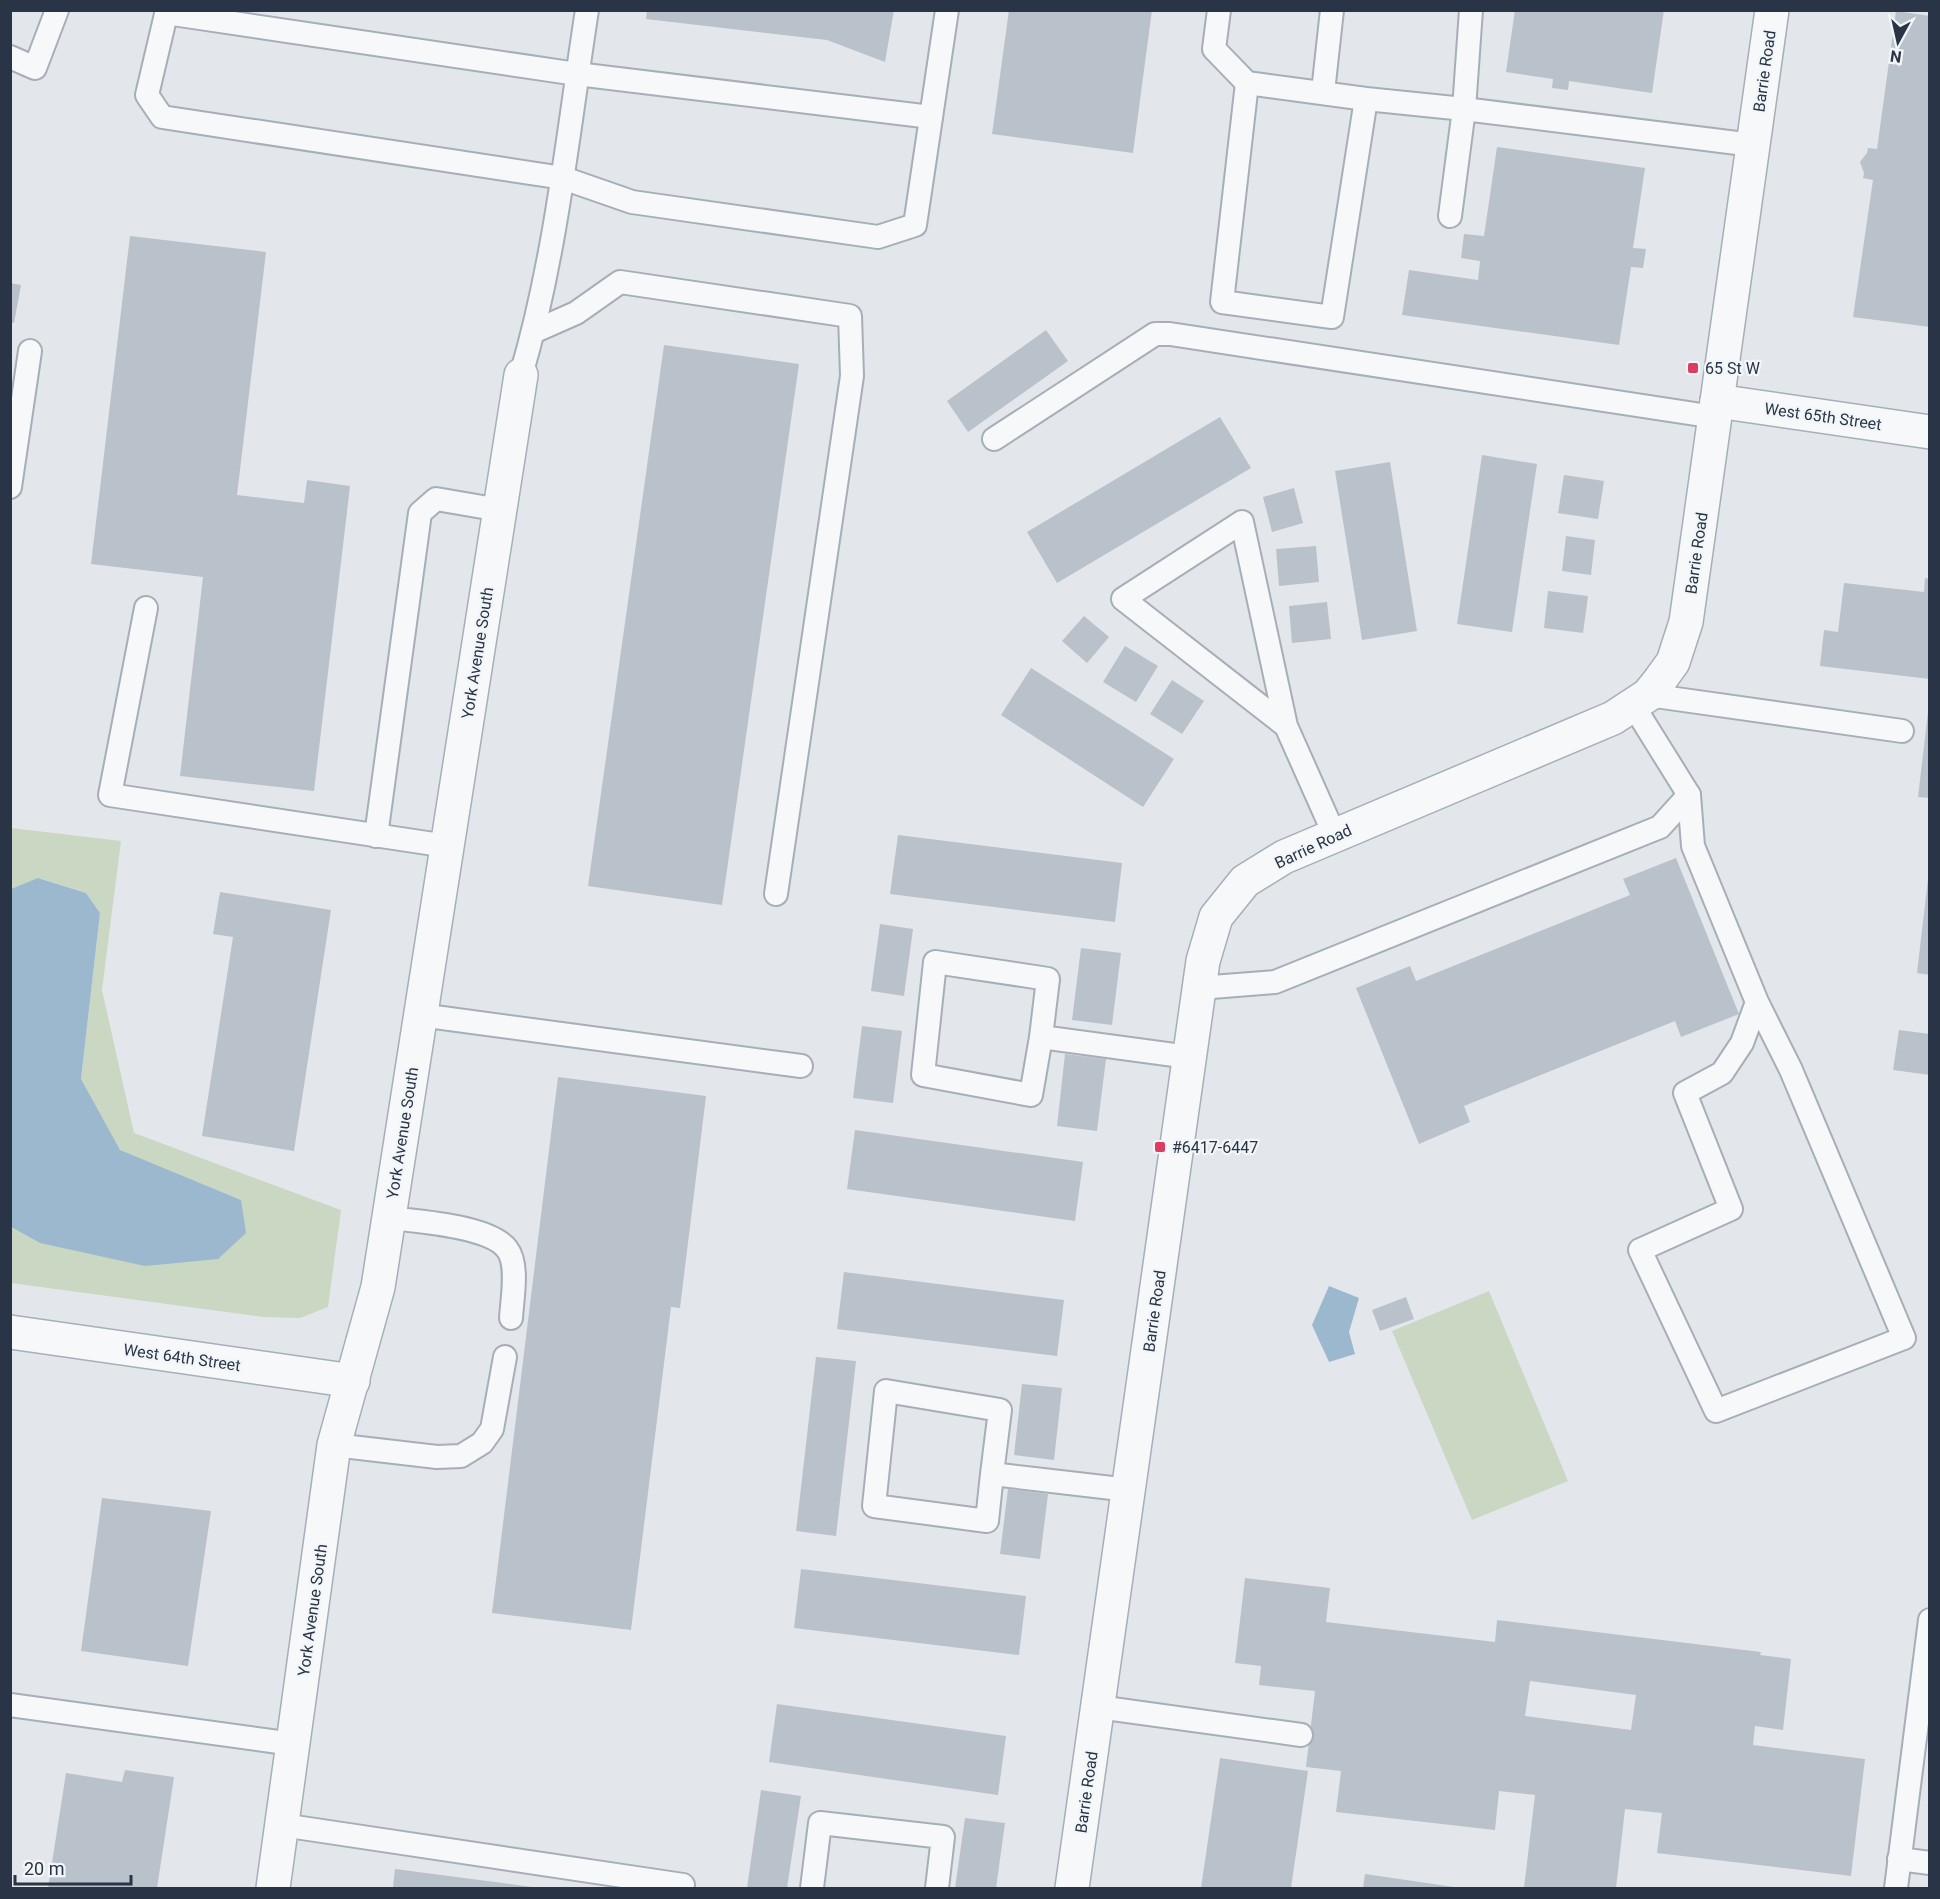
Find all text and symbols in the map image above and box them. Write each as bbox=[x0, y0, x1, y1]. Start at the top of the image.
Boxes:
north arrow bbox=[1868, 12, 1928, 72]
street label: Barrie Road bbox=[1749, 29, 1780, 113]
text: N bbox=[1889, 46, 1903, 67]
place label: 65 St W bbox=[1705, 359, 1760, 378]
marker: 65 St W bbox=[1686, 361, 1700, 375]
street label: West 65th Street bbox=[1763, 399, 1883, 434]
street label: Barrie Road bbox=[1681, 511, 1712, 595]
street label: York Avenue South bbox=[458, 586, 497, 721]
street label: Barrie Road bbox=[1272, 820, 1355, 873]
street label: York Avenue South bbox=[383, 1066, 422, 1201]
place label: #6417-6447 bbox=[1172, 1138, 1258, 1157]
marker: #6417-6447 bbox=[1153, 1140, 1167, 1154]
street label: Barrie Road bbox=[1139, 1269, 1170, 1353]
street label: West 64th Street bbox=[122, 1340, 242, 1375]
street label: York Avenue South bbox=[294, 1543, 331, 1677]
street label: Barrie Road bbox=[1071, 1750, 1102, 1834]
scale bar bbox=[15, 1848, 130, 1886]
text: 20 m bbox=[24, 1858, 64, 1879]

